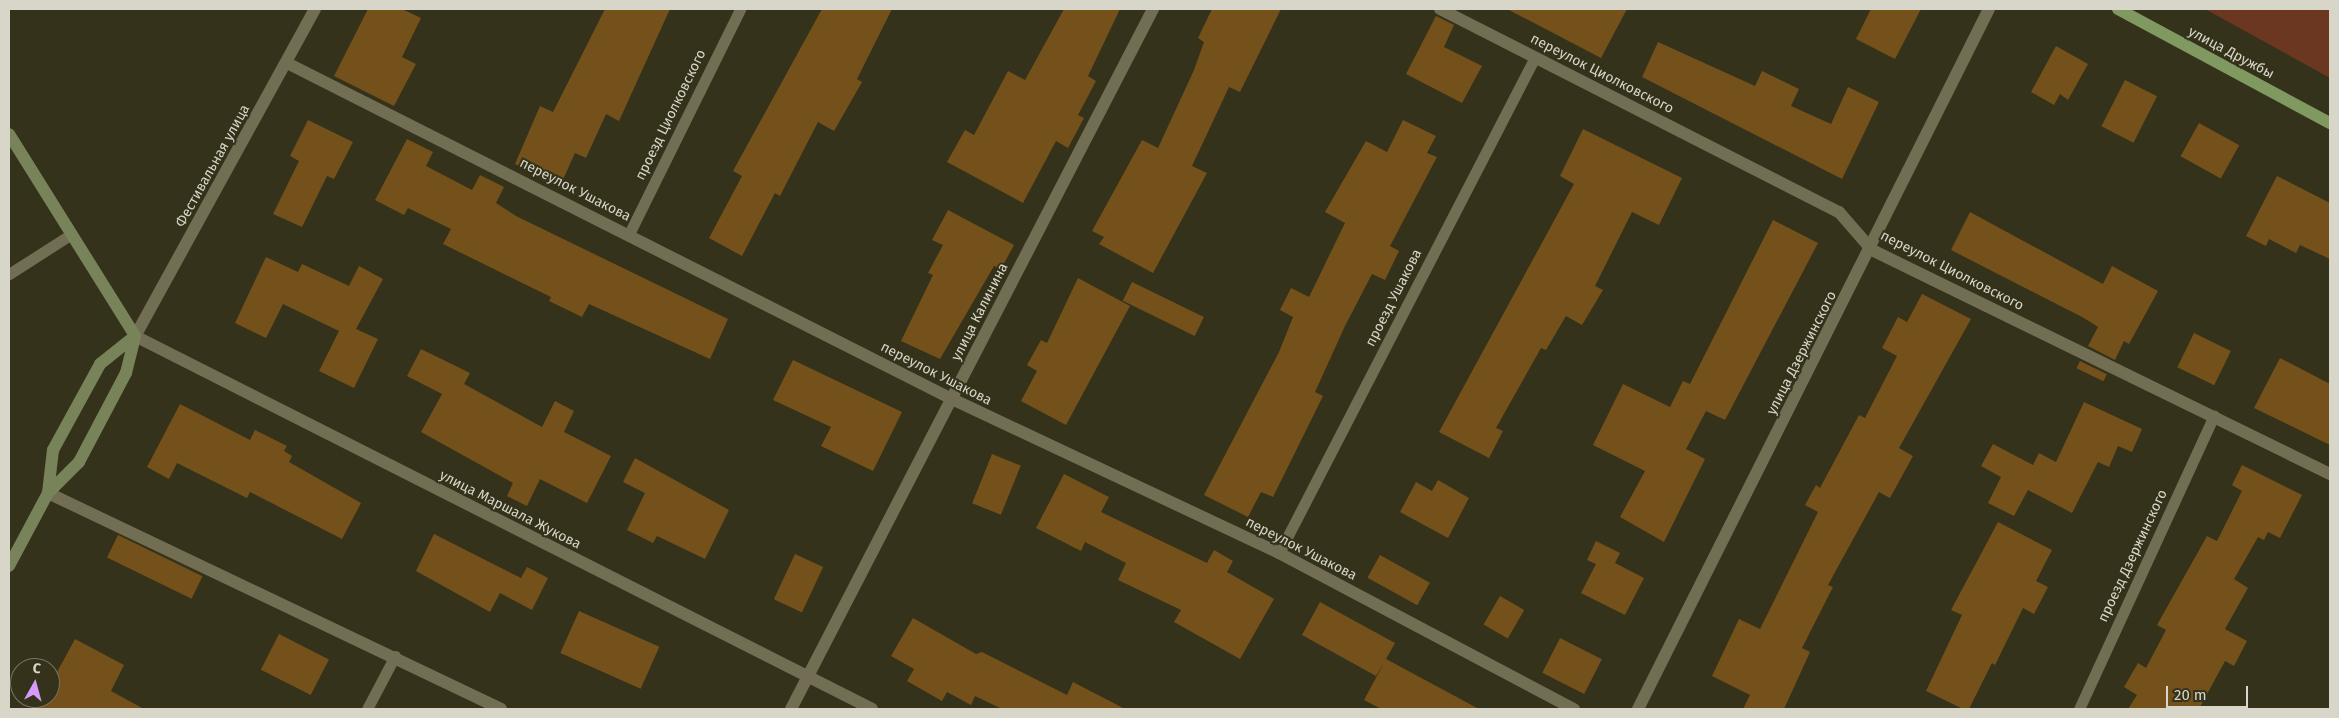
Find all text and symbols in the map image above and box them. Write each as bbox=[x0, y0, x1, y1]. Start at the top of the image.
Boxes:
street label: улица Дружбы bbox=[2185, 23, 2277, 83]
street label: переулок Циолковского bbox=[1528, 31, 1676, 117]
street label: проезд Циолковского bbox=[632, 47, 710, 183]
street label: Фестивальная улица bbox=[172, 102, 254, 230]
street label: переулок Ушакова bbox=[517, 155, 633, 225]
street label: переулок Циолковского bbox=[1878, 228, 2026, 314]
street label: проезд Ушакова bbox=[1362, 247, 1426, 349]
street label: улица Калинина bbox=[948, 260, 1012, 364]
street label: улица Дзержинского bbox=[1763, 288, 1841, 418]
street label: переулок Ушакова bbox=[878, 339, 994, 409]
street label: улица Маршала Жукова bbox=[436, 467, 584, 553]
street label: проезд Дзержинского bbox=[2095, 487, 2171, 625]
street label: переулок Ушакова bbox=[1243, 514, 1359, 584]
north arrow bbox=[10, 658, 60, 708]
text: С bbox=[32, 660, 42, 678]
scale bar bbox=[2169, 676, 2252, 708]
text: 20 m bbox=[2174, 686, 2207, 704]

